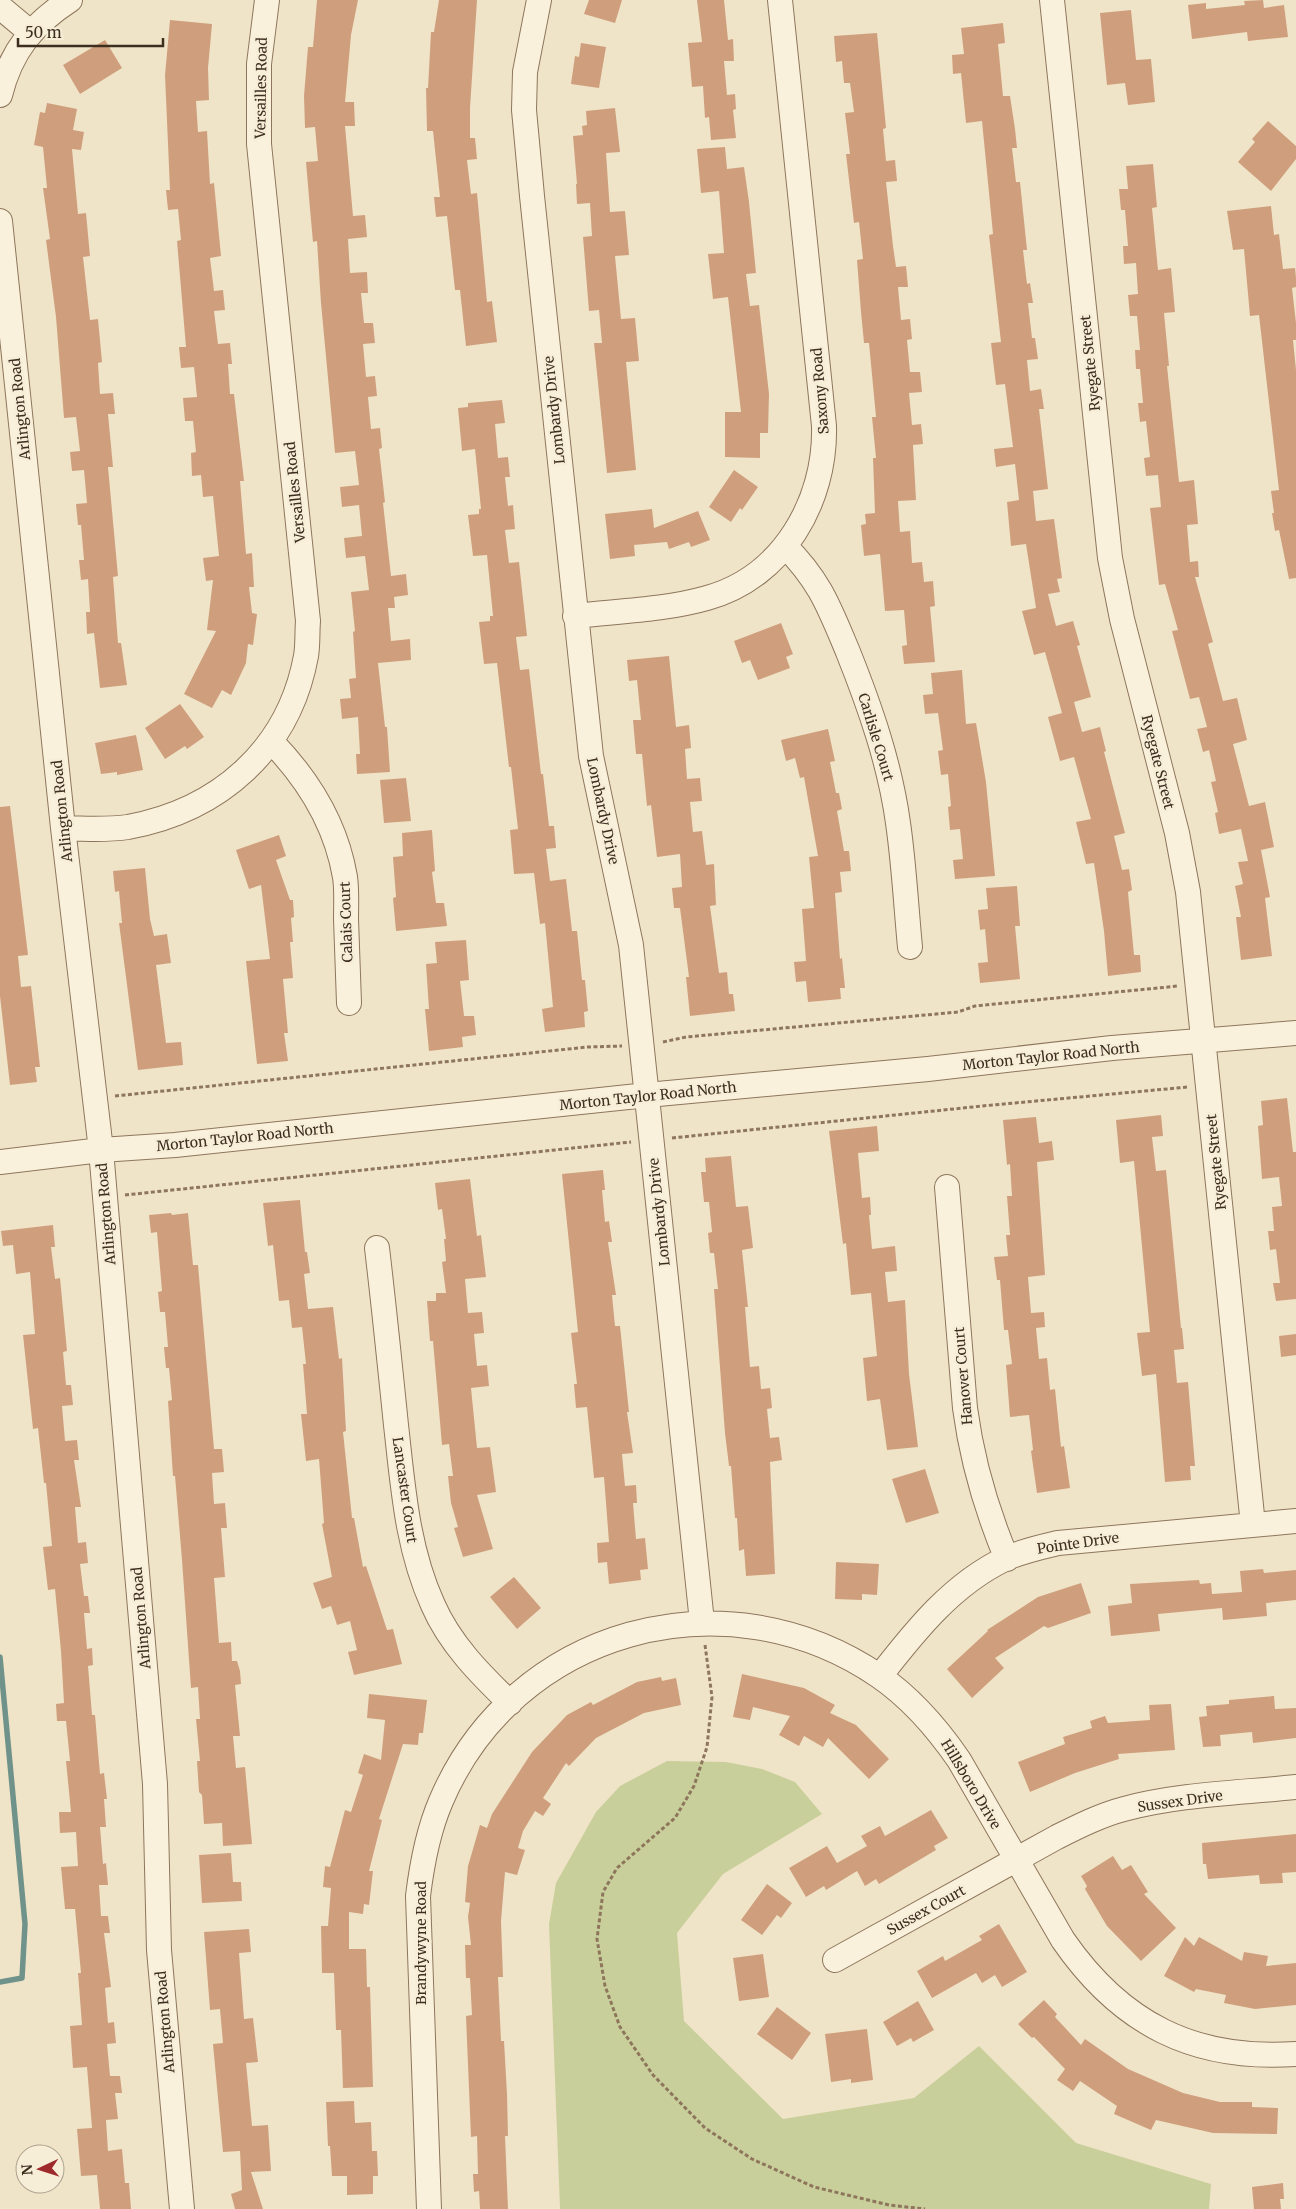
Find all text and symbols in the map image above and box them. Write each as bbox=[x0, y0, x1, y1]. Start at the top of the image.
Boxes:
scale bar bbox=[18, 15, 162, 47]
text: 50 m bbox=[25, 23, 62, 42]
street label: Versailles Road bbox=[251, 37, 271, 140]
street label: Ryegate Street bbox=[1076, 314, 1104, 412]
street label: Saxony Road bbox=[807, 346, 833, 435]
street label: Lombardy Drive bbox=[539, 355, 569, 465]
street label: Arlington Road bbox=[6, 357, 34, 462]
street label: Versailles Road bbox=[281, 440, 309, 544]
street label: Carlisle Court bbox=[854, 691, 898, 784]
street label: Ryegate Street bbox=[1138, 713, 1179, 812]
street label: Lombardy Drive bbox=[583, 756, 623, 866]
street label: Arlington Road bbox=[48, 759, 76, 864]
street label: Calais Court bbox=[336, 881, 356, 963]
street label: Morton Taylor Road North bbox=[962, 1038, 1140, 1074]
street label: Morton Taylor Road North bbox=[559, 1078, 737, 1114]
street label: Ryegate Street bbox=[1202, 1113, 1230, 1211]
street label: Morton Taylor Road North bbox=[156, 1119, 334, 1155]
street label: Lombardy Drive bbox=[644, 1157, 674, 1267]
street label: Arlington Road bbox=[93, 1162, 120, 1267]
street label: Hanover Court bbox=[950, 1326, 976, 1426]
street label: Lancaster Court bbox=[389, 1436, 421, 1545]
street label: Pointe Drive bbox=[1036, 1528, 1120, 1558]
street label: Arlington Road bbox=[128, 1566, 155, 1671]
street label: Hillsboro Drive bbox=[937, 1736, 1005, 1832]
street label: Sussex Drive bbox=[1136, 1786, 1224, 1816]
street label: Brandywyne Road bbox=[412, 1881, 430, 2005]
street label: Sussex Court bbox=[884, 1881, 969, 1939]
street label: Arlington Road bbox=[152, 1970, 179, 2075]
north arrow bbox=[15, 2144, 65, 2194]
text: N bbox=[18, 2164, 36, 2176]

